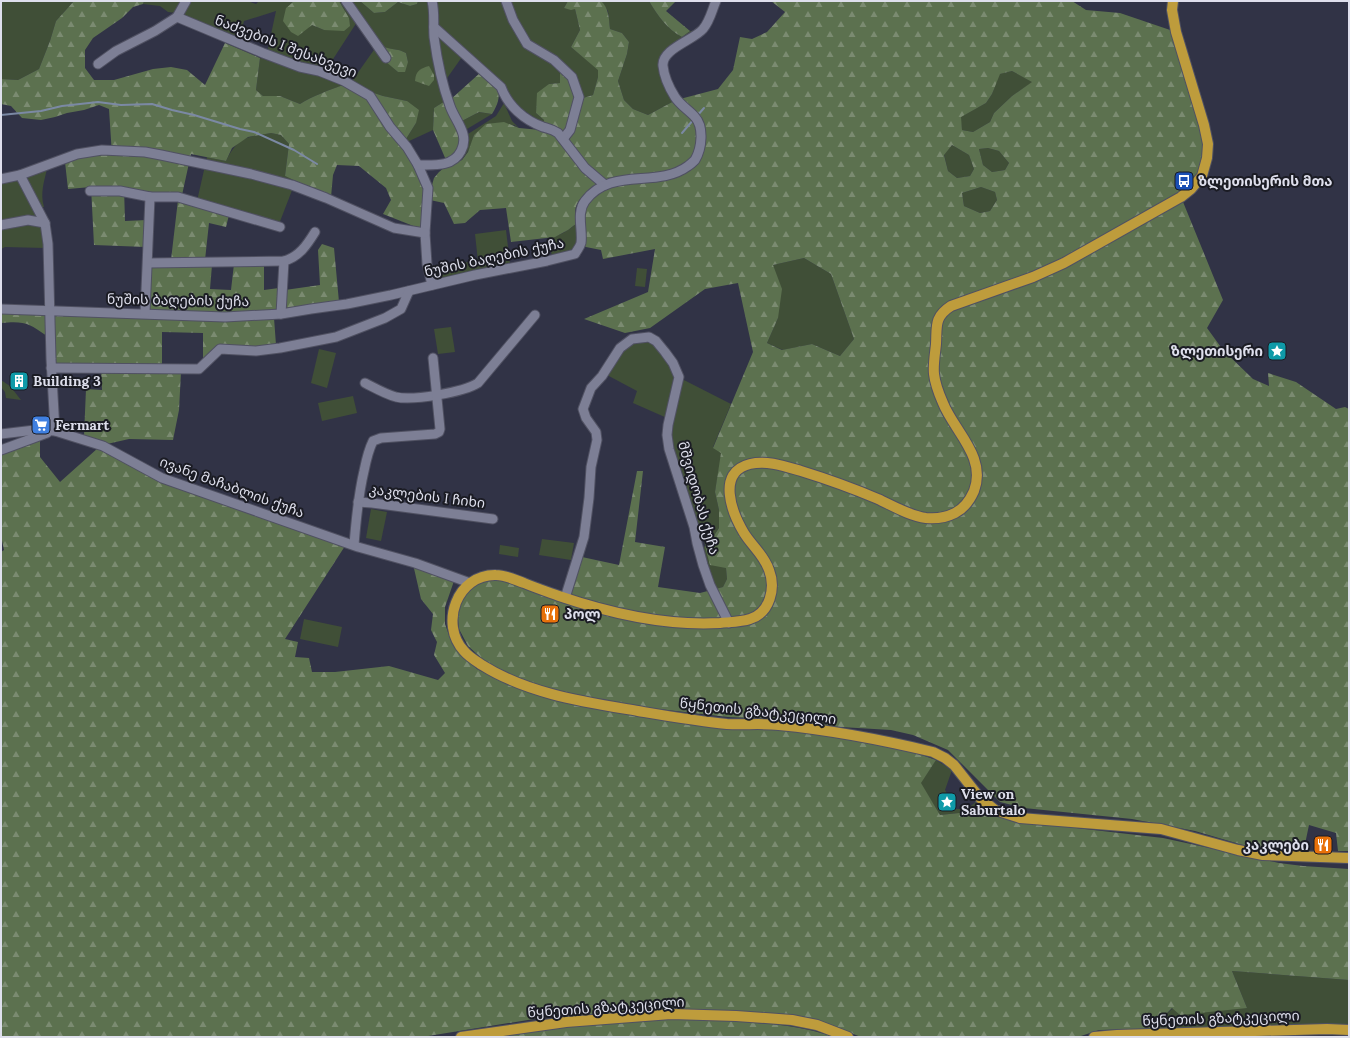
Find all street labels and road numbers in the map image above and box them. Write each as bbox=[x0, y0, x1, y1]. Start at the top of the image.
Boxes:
street label: ნაძვების I შესახვევი bbox=[212, 11, 360, 81]
street label: ნუშის ბაღების ქუჩა bbox=[423, 233, 565, 281]
street label: ნუშის ბაღების ქუჩა bbox=[107, 290, 249, 310]
street label: მშვიდობას ქუჩა bbox=[674, 439, 724, 557]
street label: ივანე მაჩაბლის ქუჩა bbox=[157, 452, 307, 522]
street label: კაკლების I ჩიხი bbox=[368, 480, 486, 512]
street label: წყნეთის გზატკეცილი bbox=[679, 694, 837, 728]
street label: წყნეთის გზატკეცილი bbox=[527, 993, 685, 1021]
street label: წყნეთის გზატკეცილი bbox=[1142, 1006, 1300, 1030]

